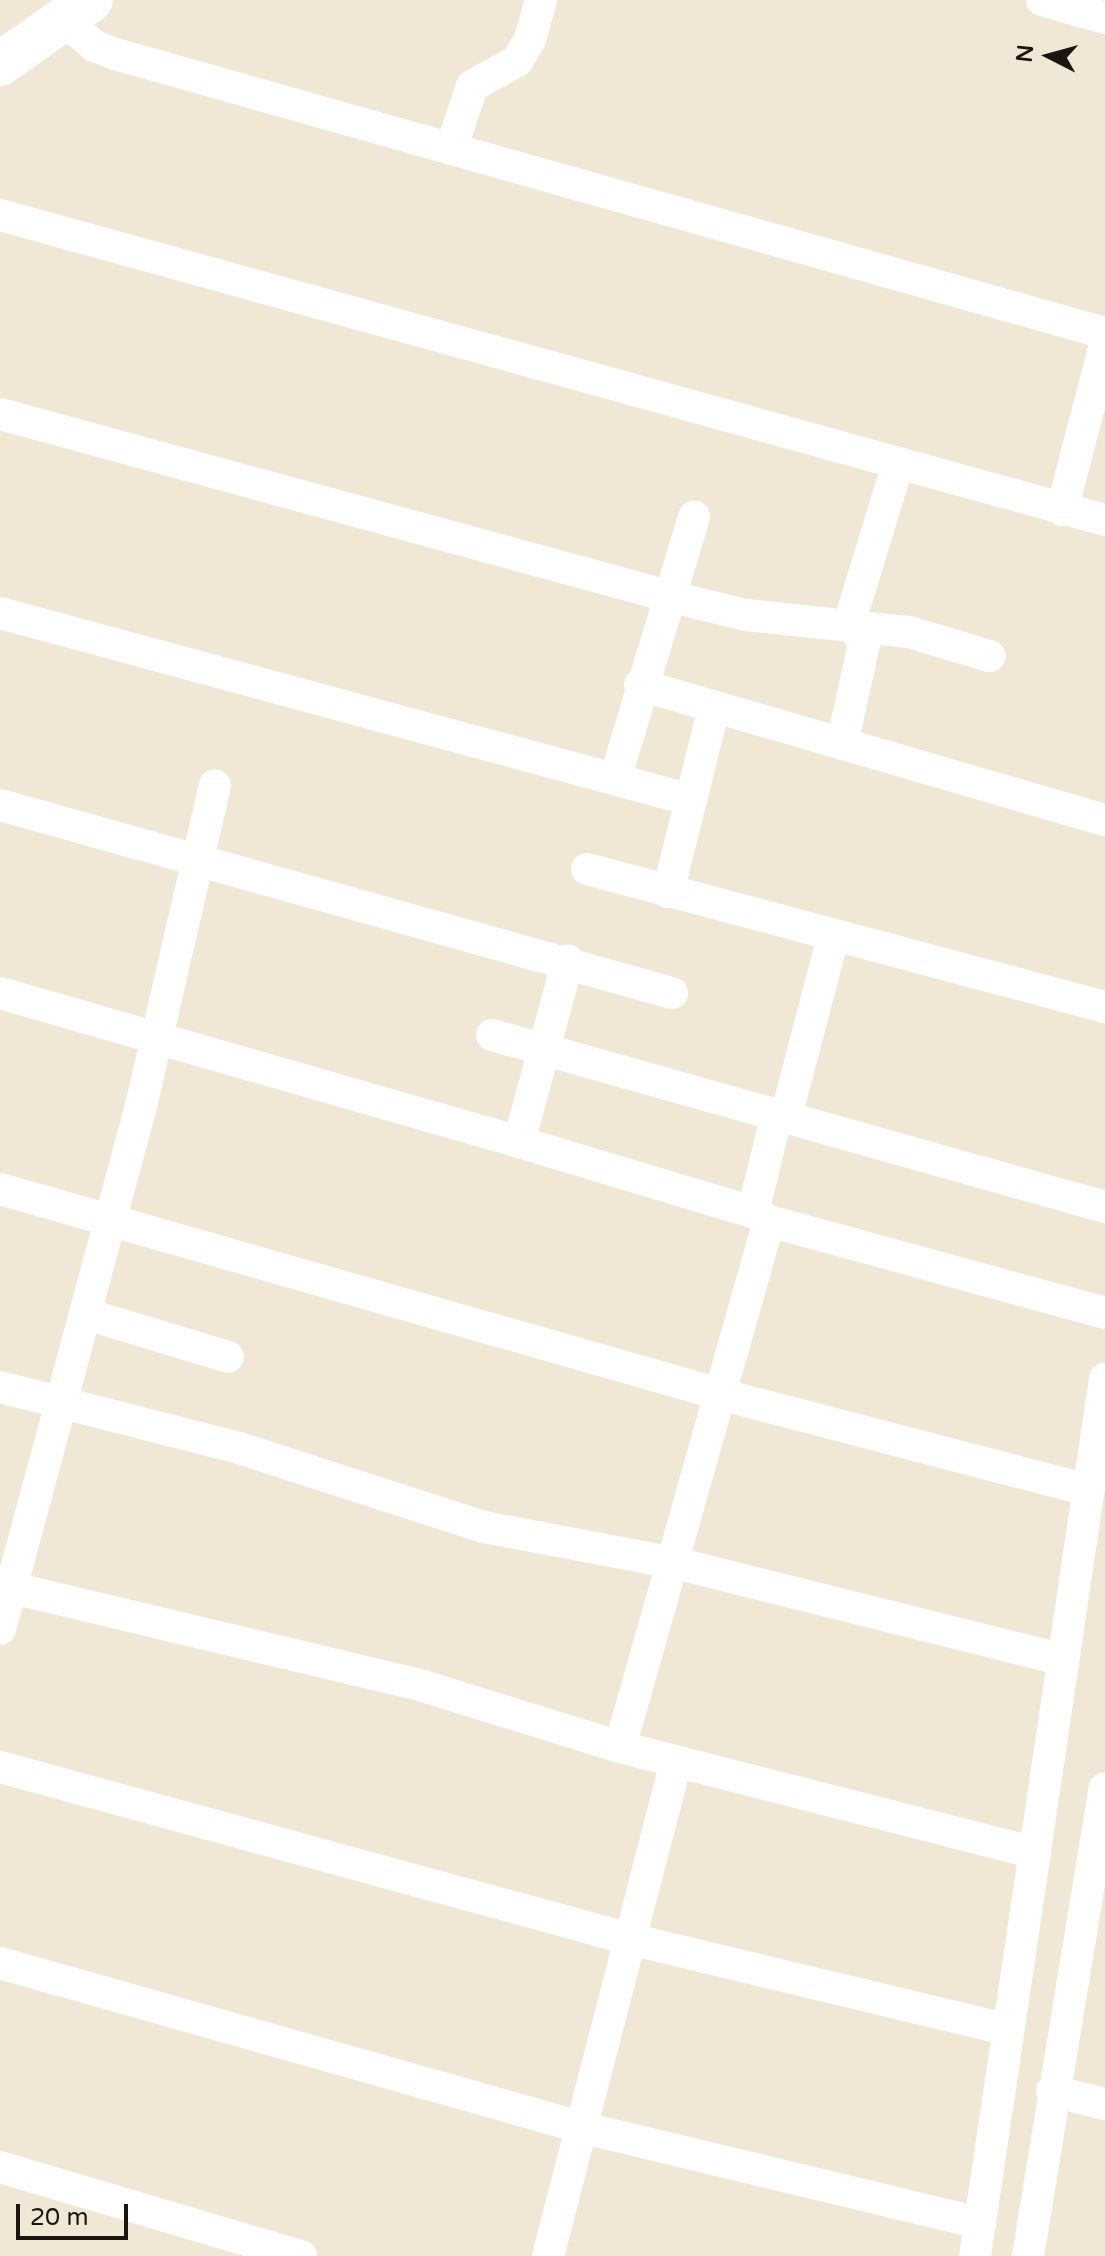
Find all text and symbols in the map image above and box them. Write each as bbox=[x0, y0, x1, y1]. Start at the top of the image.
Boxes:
north arrow bbox=[1009, 16, 1089, 96]
text: N bbox=[1011, 43, 1039, 64]
scale bar bbox=[20, 2188, 132, 2238]
text: 20 m bbox=[30, 2203, 88, 2232]

